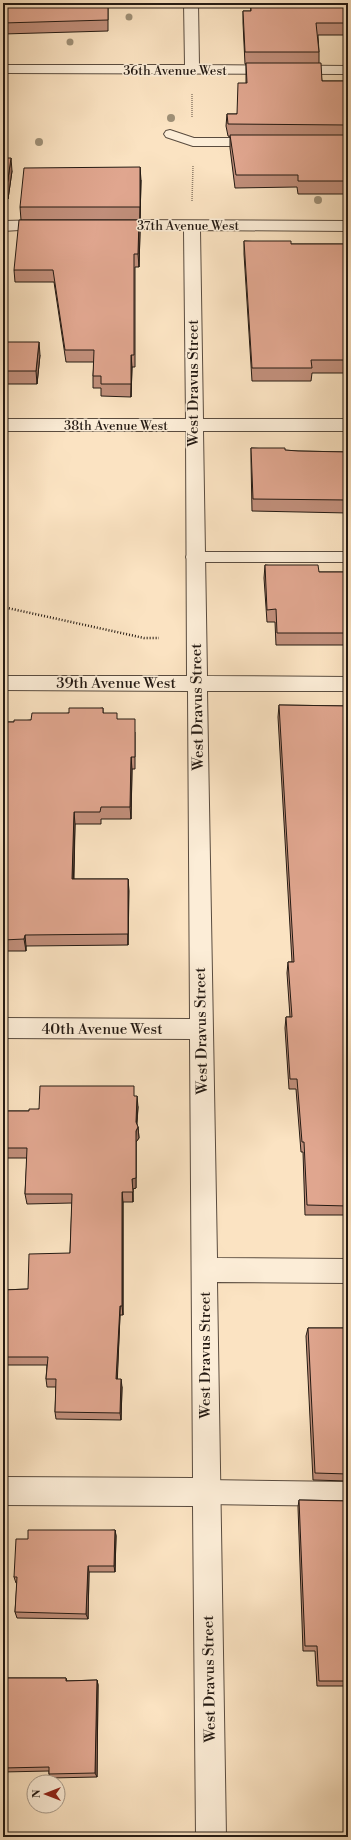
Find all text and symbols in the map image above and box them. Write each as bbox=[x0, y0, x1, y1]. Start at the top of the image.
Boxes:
street label: 36th Avenue West bbox=[123, 63, 227, 79]
street label: 37th Avenue West bbox=[137, 218, 239, 234]
street label: West Dravus Street bbox=[184, 319, 203, 448]
street label: 38th Avenue West bbox=[64, 418, 168, 434]
street label: West Dravus Street bbox=[187, 643, 208, 772]
street label: 39th Avenue West bbox=[56, 674, 177, 693]
street label: West Dravus Street bbox=[191, 967, 212, 1096]
street label: 40th Avenue West bbox=[41, 1020, 163, 1039]
street label: West Dravus Street bbox=[196, 1291, 215, 1420]
street label: West Dravus Street bbox=[199, 1615, 220, 1744]
north arrow bbox=[26, 1774, 66, 1814]
text: N bbox=[30, 1789, 44, 1798]

